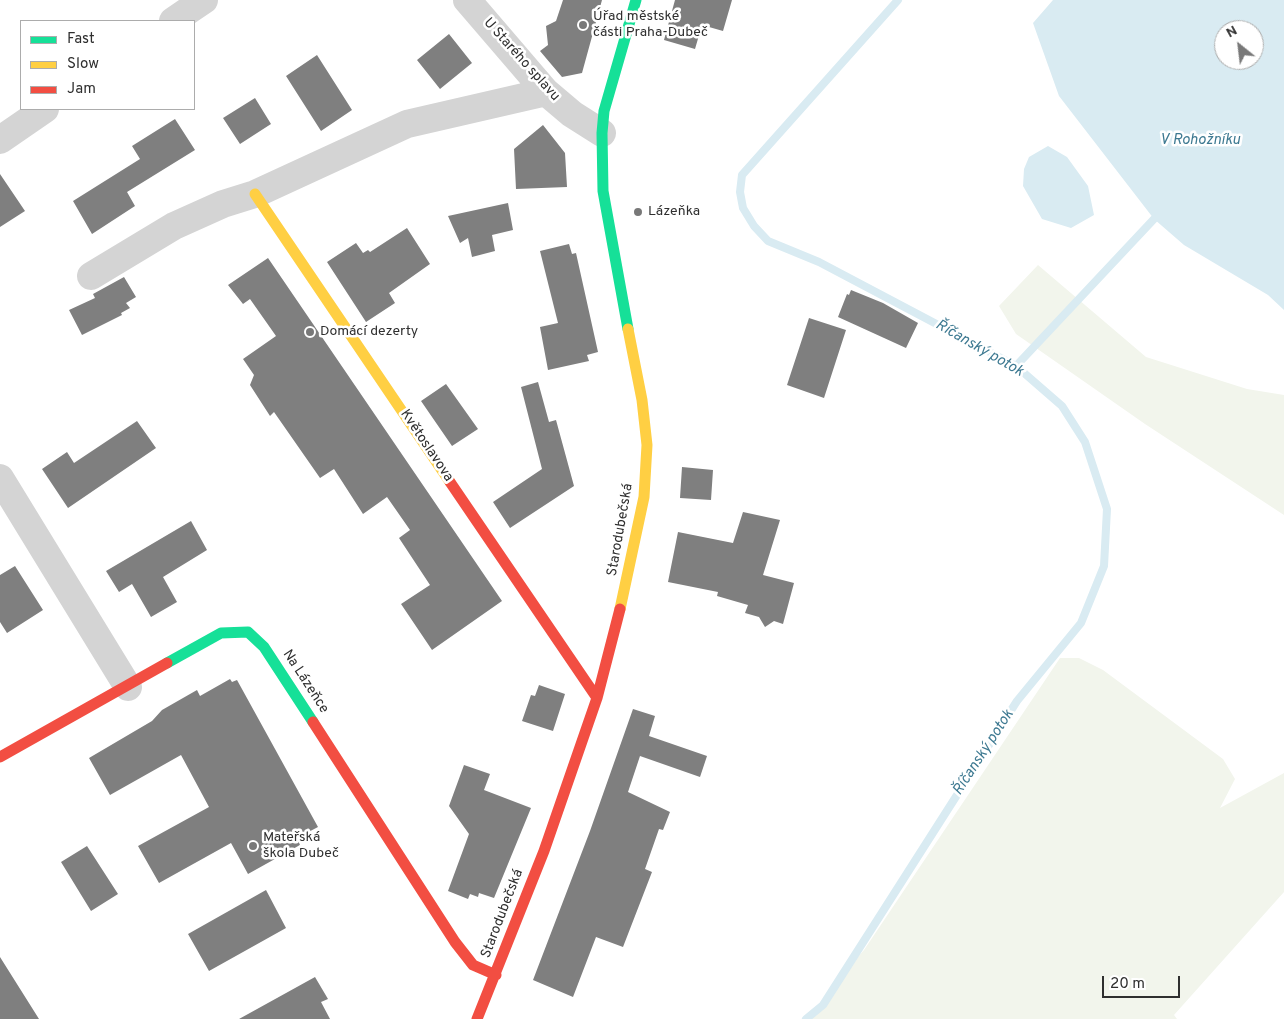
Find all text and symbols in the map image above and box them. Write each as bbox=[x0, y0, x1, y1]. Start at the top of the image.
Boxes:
place label: Úřad městské části Praha-Dubeč bbox=[593, 9, 708, 41]
street label: U Starého splavu bbox=[479, 15, 563, 105]
marker: Úřad městské části Praha-Dubeč bbox=[577, 19, 589, 31]
legend bbox=[20, 20, 195, 110]
north arrow bbox=[1214, 20, 1264, 70]
text: N bbox=[1223, 22, 1240, 42]
text: Fast bbox=[67, 30, 95, 49]
text: Slow bbox=[67, 55, 99, 74]
text: Jam bbox=[67, 80, 96, 99]
water label: V Rohožníku bbox=[1160, 132, 1240, 150]
place label: Lázeňka bbox=[648, 204, 700, 220]
marker: Lázeňka bbox=[632, 206, 644, 218]
water label: Říčanský potok bbox=[932, 317, 1026, 381]
place label: Domácí dezerty bbox=[320, 324, 418, 340]
marker: Domácí dezerty bbox=[304, 326, 316, 338]
street label: Květoslavova bbox=[396, 407, 456, 485]
street label: Starodubečská bbox=[605, 482, 637, 578]
street label: Na Lázeňce bbox=[278, 647, 332, 717]
water label: Říčanský potok bbox=[950, 707, 1018, 799]
place label: Mateřská škola Dubeč bbox=[263, 830, 339, 862]
marker: Mateřská škola Dubeč bbox=[247, 840, 259, 852]
street label: Starodubečská bbox=[478, 867, 528, 961]
scale bar bbox=[1104, 966, 1182, 998]
text: 20 m bbox=[1110, 975, 1145, 994]

